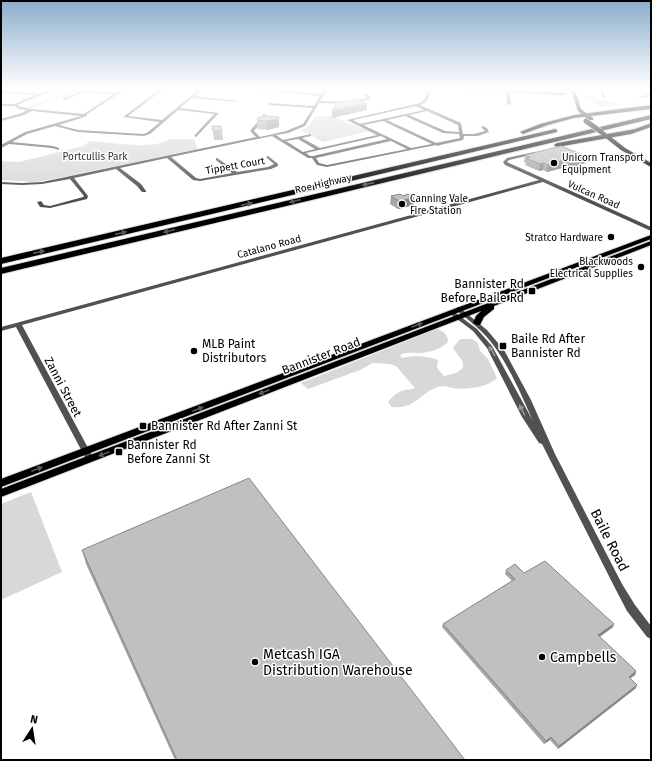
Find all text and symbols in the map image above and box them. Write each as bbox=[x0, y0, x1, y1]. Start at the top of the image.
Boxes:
park label: Portcullis Park bbox=[63, 151, 128, 163]
place label: Unicorn Transport Equipment bbox=[562, 152, 644, 176]
street label: Tippett Court bbox=[205, 155, 266, 177]
marker: Unicorn Transport Equipment bbox=[549, 158, 559, 168]
street label: Roe Highway bbox=[294, 172, 353, 196]
street label: Vulcan Road bbox=[566, 178, 622, 212]
one-way arrow bbox=[362, 181, 374, 187]
place label: Canning Vale Fire Station bbox=[410, 193, 468, 217]
one-way arrow bbox=[289, 198, 301, 204]
marker: Canning Vale Fire Station bbox=[397, 199, 407, 209]
one-way arrow bbox=[241, 200, 254, 206]
one-way arrow bbox=[162, 228, 175, 234]
one-way arrow bbox=[115, 230, 127, 236]
place label: Stratco Hardware bbox=[525, 232, 603, 244]
marker: Stratco Hardware bbox=[606, 232, 616, 242]
street label: Catalano Road bbox=[236, 233, 302, 261]
one-way arrow bbox=[33, 249, 45, 255]
place label: Blackwoods Electrical Supplies bbox=[550, 256, 633, 280]
marker: Blackwoods Electrical Supplies bbox=[636, 262, 646, 272]
place label: Bannister Rd Before Baile Rd bbox=[441, 277, 524, 305]
marker: Bannister Rd Before Baile Rd bbox=[527, 286, 537, 296]
one-way arrow bbox=[411, 322, 423, 328]
place label: Baile Rd After Bannister Rd bbox=[511, 332, 585, 360]
street label: Bannister Road bbox=[280, 335, 362, 377]
place label: MLB Paint Distributors bbox=[202, 337, 267, 365]
marker: Baile Rd After Bannister Rd bbox=[498, 341, 508, 351]
one-way arrow bbox=[489, 345, 496, 357]
marker: MLB Paint Distributors bbox=[189, 346, 199, 356]
street label: Zanni Street bbox=[41, 355, 85, 420]
one-way arrow bbox=[258, 389, 270, 395]
one-way arrow bbox=[519, 404, 525, 416]
one-way arrow bbox=[193, 405, 205, 411]
place label: Bannister Rd After Zanni St bbox=[151, 419, 298, 433]
marker: Bannister Rd After Zanni St bbox=[138, 421, 148, 431]
place label: Bannister Rd Before Zanni St bbox=[127, 438, 211, 466]
marker: Bannister Rd Before Zanni St bbox=[114, 447, 124, 457]
one-way arrow bbox=[98, 451, 110, 457]
one-way arrow bbox=[32, 466, 44, 472]
street label: Baile Road bbox=[587, 506, 633, 574]
place label: Metcash IGA Distribution Warehouse bbox=[263, 646, 413, 679]
place label: Campbells bbox=[550, 649, 617, 666]
marker: Campbells bbox=[537, 652, 547, 662]
marker: Metcash IGA Distribution Warehouse bbox=[250, 657, 260, 667]
north arrow bbox=[12, 709, 52, 749]
text: N bbox=[29, 713, 39, 727]

